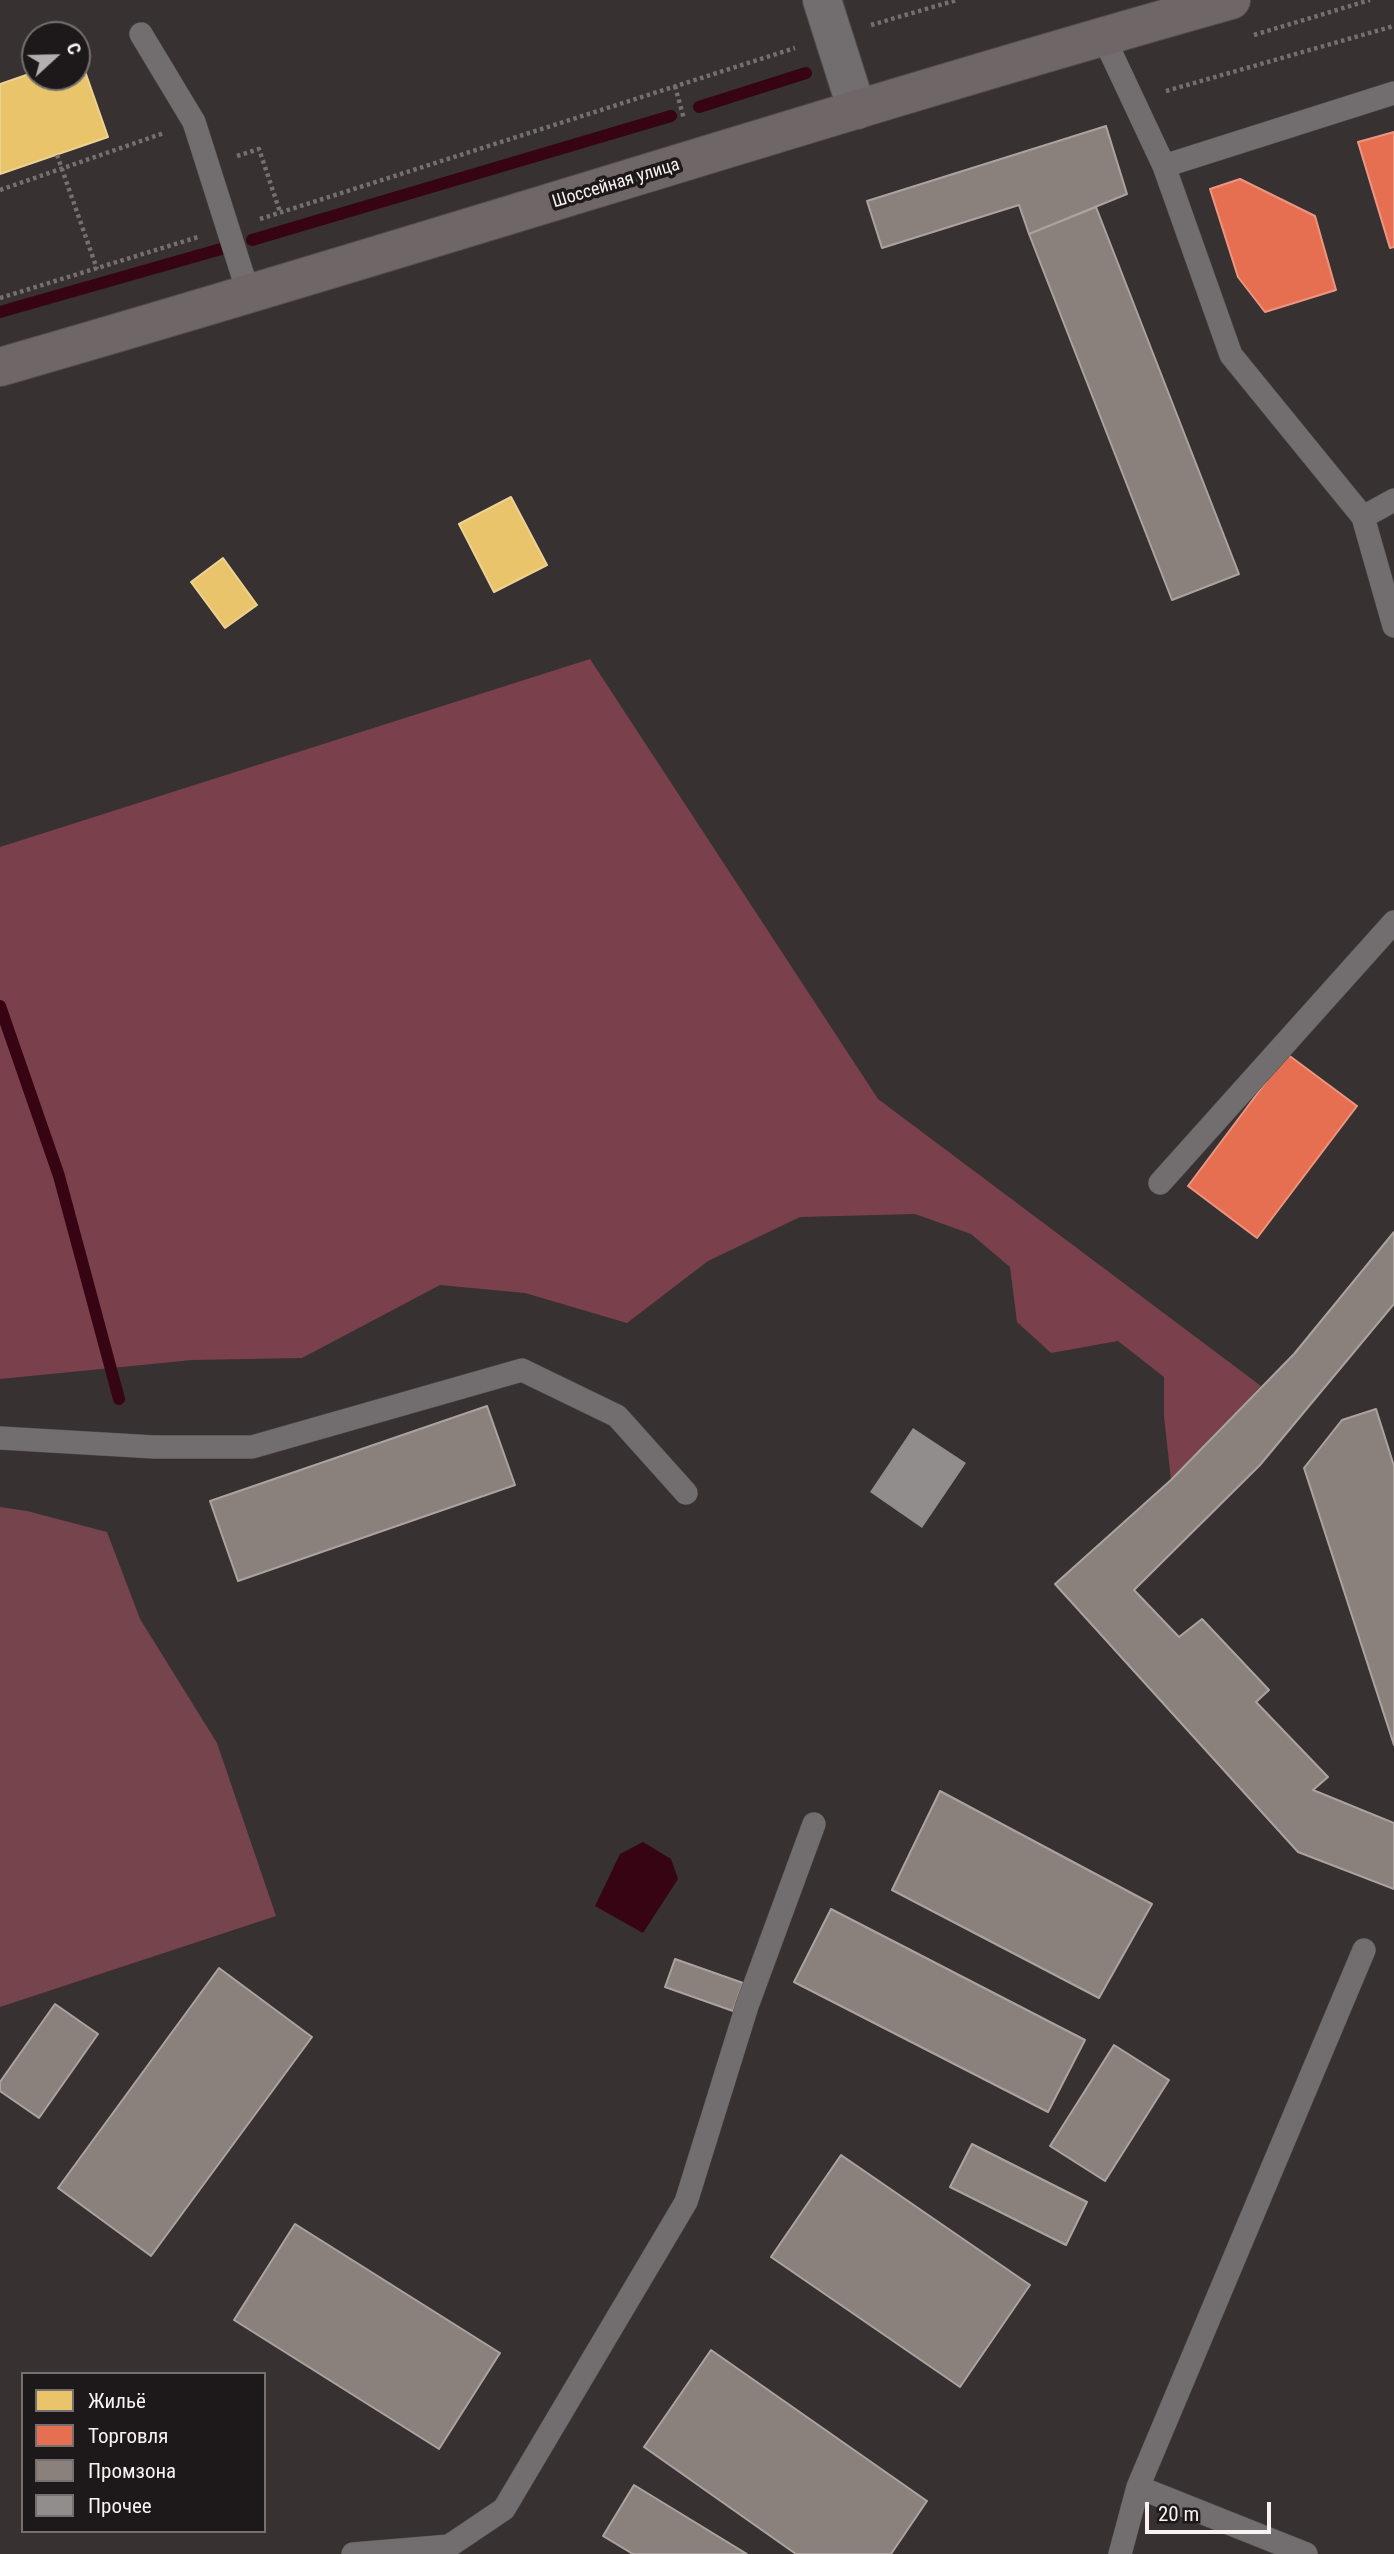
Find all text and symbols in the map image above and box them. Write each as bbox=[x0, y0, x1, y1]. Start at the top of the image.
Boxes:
north arrow bbox=[21, 21, 91, 91]
text: С bbox=[61, 39, 87, 58]
street label: Шоссейная улица bbox=[550, 154, 682, 214]
legend bbox=[21, 2372, 266, 2533]
text: Жильё bbox=[88, 2389, 146, 2413]
text: Торговля bbox=[88, 2424, 168, 2448]
text: Промзона bbox=[88, 2459, 176, 2483]
scale bar bbox=[1149, 2488, 1275, 2532]
text: Прочее bbox=[88, 2494, 152, 2518]
text: 20 m bbox=[1158, 2502, 1199, 2526]

